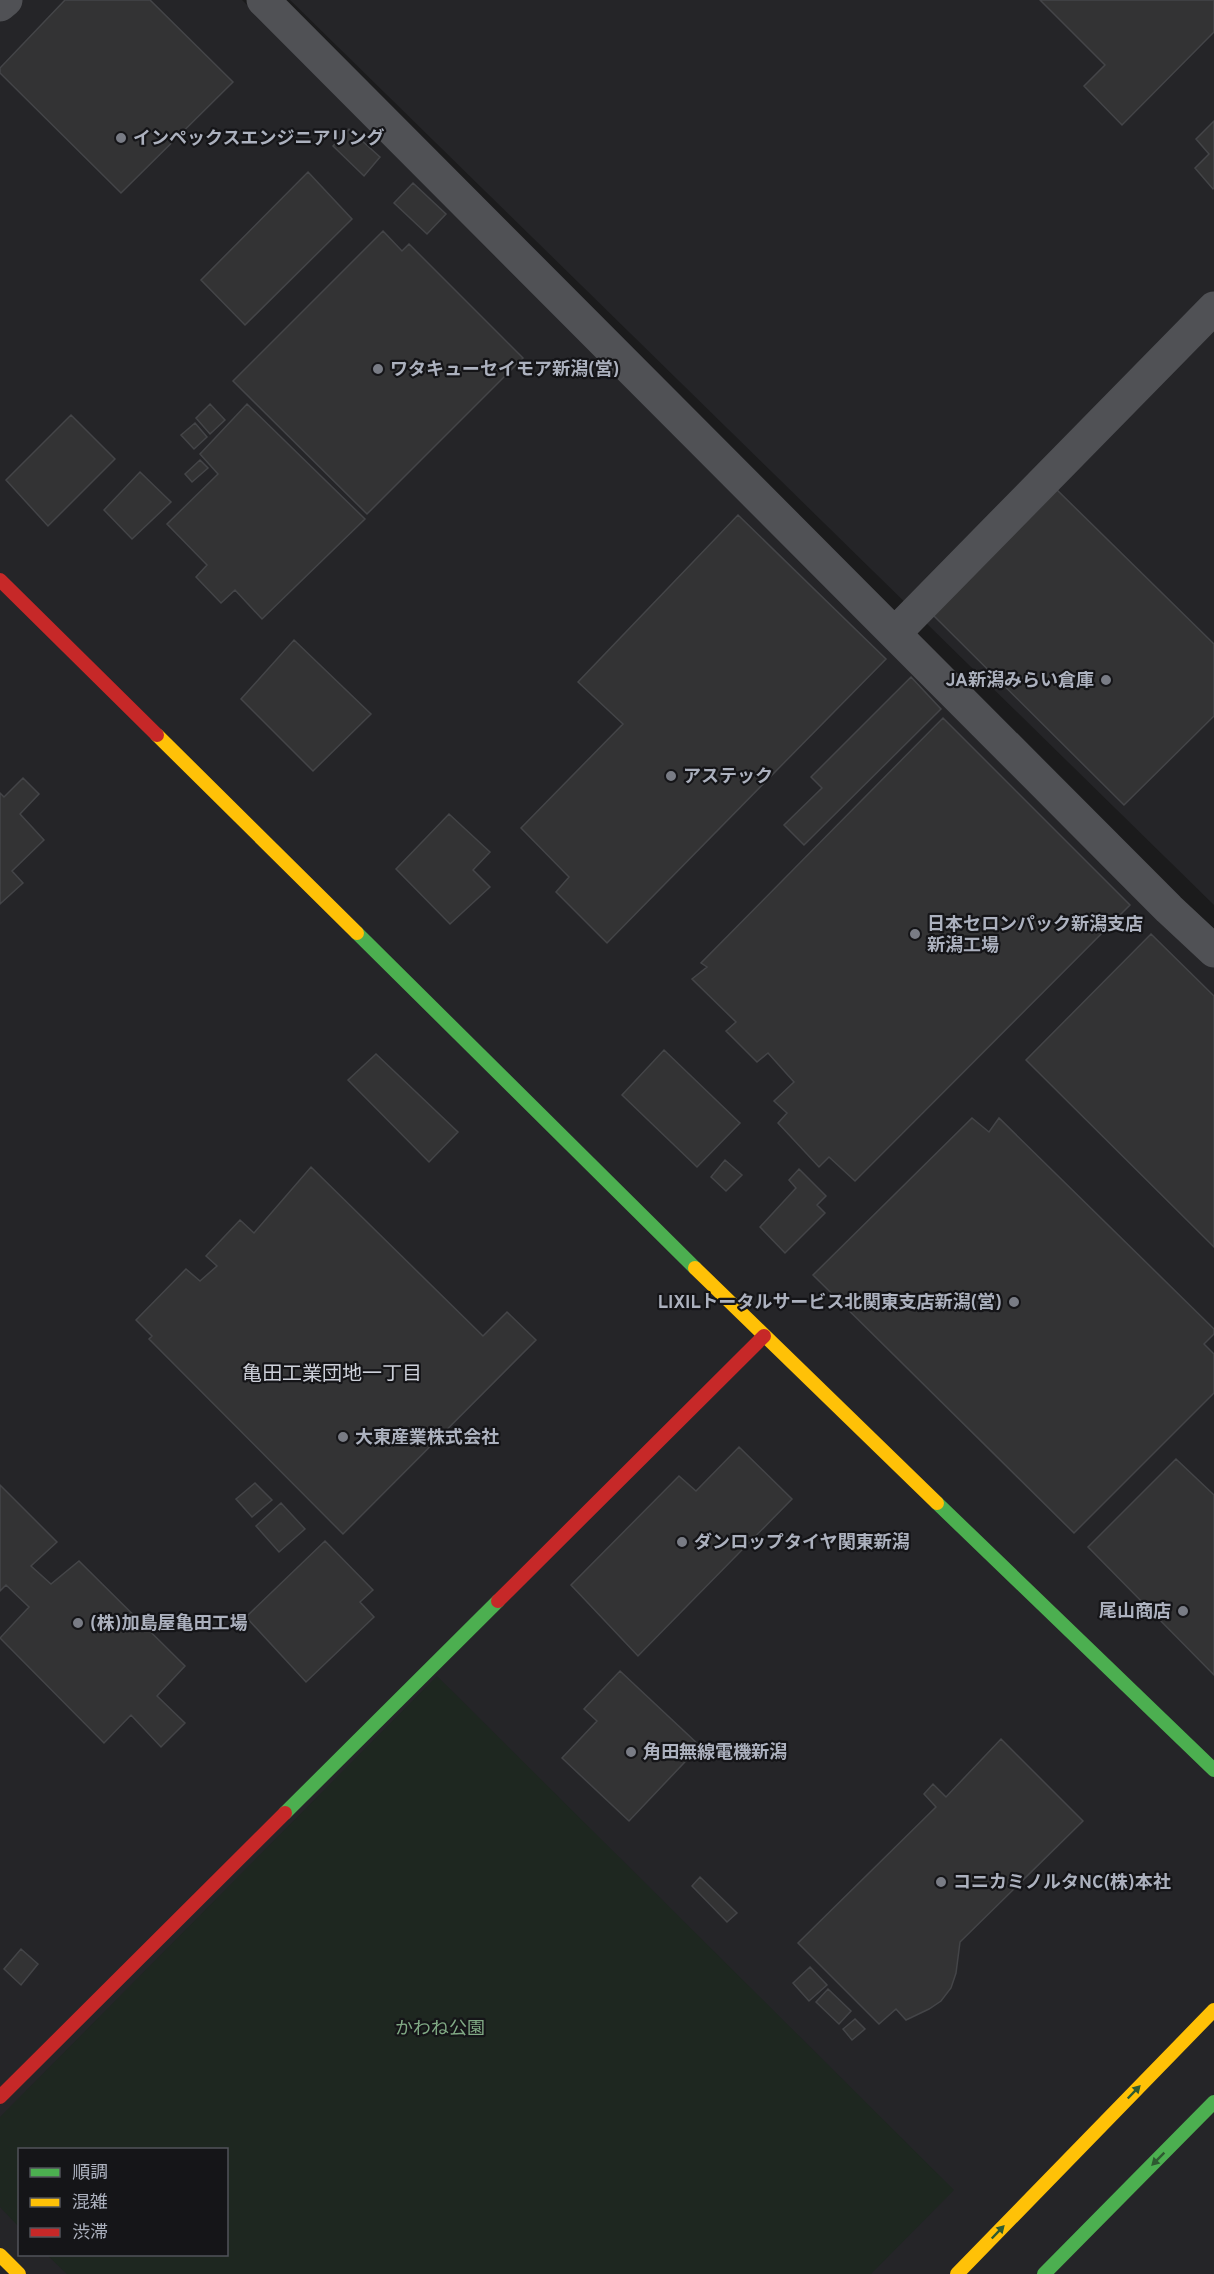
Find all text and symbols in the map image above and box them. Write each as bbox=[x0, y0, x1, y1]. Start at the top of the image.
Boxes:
place label: インペックスエンジニアリング bbox=[133, 128, 384, 151]
marker: インペックスエンジニアリング bbox=[114, 131, 128, 145]
place label: ワタキューセイモア新潟(営) bbox=[390, 359, 619, 382]
marker: ワタキューセイモア新潟(営) bbox=[371, 362, 385, 376]
place label: JA新潟みらい倉庫 bbox=[946, 670, 1094, 693]
marker: JA新潟みらい倉庫 bbox=[1099, 673, 1113, 687]
place label: アステック bbox=[683, 766, 773, 789]
marker: アステック bbox=[664, 769, 678, 783]
place label: 日本セロンパック新潟支店 新潟工場 bbox=[927, 914, 1143, 958]
marker: 日本セロンパック新潟支店 新潟工場 bbox=[908, 927, 922, 941]
place label: LIXILトータルサービス北関東支店新潟(営) bbox=[658, 1292, 1002, 1315]
marker: LIXILトータルサービス北関東支店新潟(営) bbox=[1007, 1295, 1021, 1309]
district label: 亀田工業団地一丁目 bbox=[242, 1362, 422, 1388]
place label: 大東産業株式会社 bbox=[355, 1427, 499, 1450]
marker: 大東産業株式会社 bbox=[336, 1430, 350, 1444]
place label: ダンロップタイヤ関東新潟 bbox=[694, 1532, 909, 1555]
marker: ダンロップタイヤ関東新潟 bbox=[675, 1535, 689, 1549]
place label: 尾山商店 bbox=[1099, 1601, 1171, 1624]
marker: 尾山商店 bbox=[1176, 1604, 1190, 1618]
place label: (株)加島屋亀田工場 bbox=[90, 1612, 247, 1636]
marker: (株)加島屋亀田工場 bbox=[71, 1616, 85, 1630]
place label: 角田無線電機新潟 bbox=[643, 1741, 787, 1765]
marker: 角田無線電機新潟 bbox=[624, 1745, 638, 1759]
place label: コニカミノルタNC(株)本社 bbox=[953, 1872, 1171, 1895]
marker: コニカミノルタNC(株)本社 bbox=[934, 1875, 948, 1889]
park label: かわね公園 bbox=[395, 2018, 485, 2041]
one-way arrow bbox=[1126, 2086, 1140, 2100]
legend bbox=[18, 2148, 228, 2256]
one-way arrow bbox=[1151, 2151, 1165, 2166]
text: 順調 bbox=[72, 2162, 108, 2185]
text: 混雑 bbox=[72, 2192, 108, 2215]
text: 渋滞 bbox=[72, 2222, 108, 2245]
one-way arrow bbox=[990, 2226, 1004, 2240]

